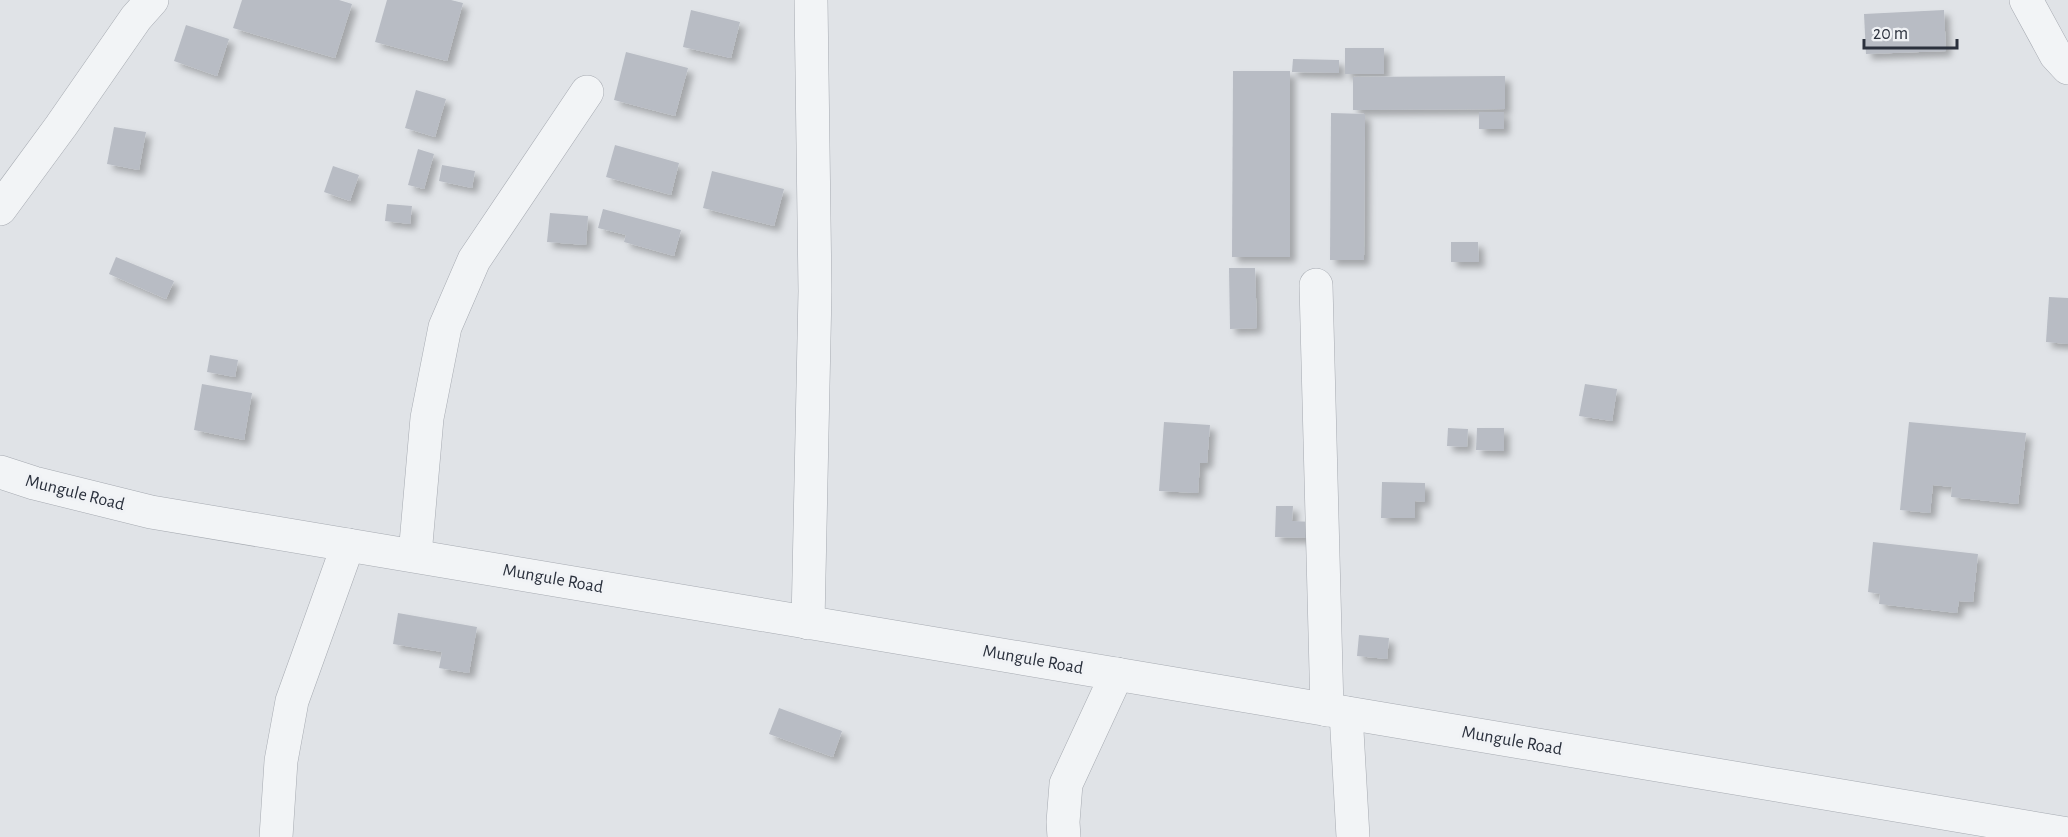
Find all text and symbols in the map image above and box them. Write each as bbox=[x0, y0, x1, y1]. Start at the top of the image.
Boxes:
scale bar bbox=[1864, 12, 1957, 50]
text: 20 m bbox=[1873, 25, 1908, 43]
street label: Mungule Road bbox=[24, 472, 126, 514]
street label: Mungule Road bbox=[501, 561, 605, 597]
street label: Mungule Road bbox=[981, 642, 1085, 678]
street label: Mungule Road bbox=[1460, 723, 1564, 759]

